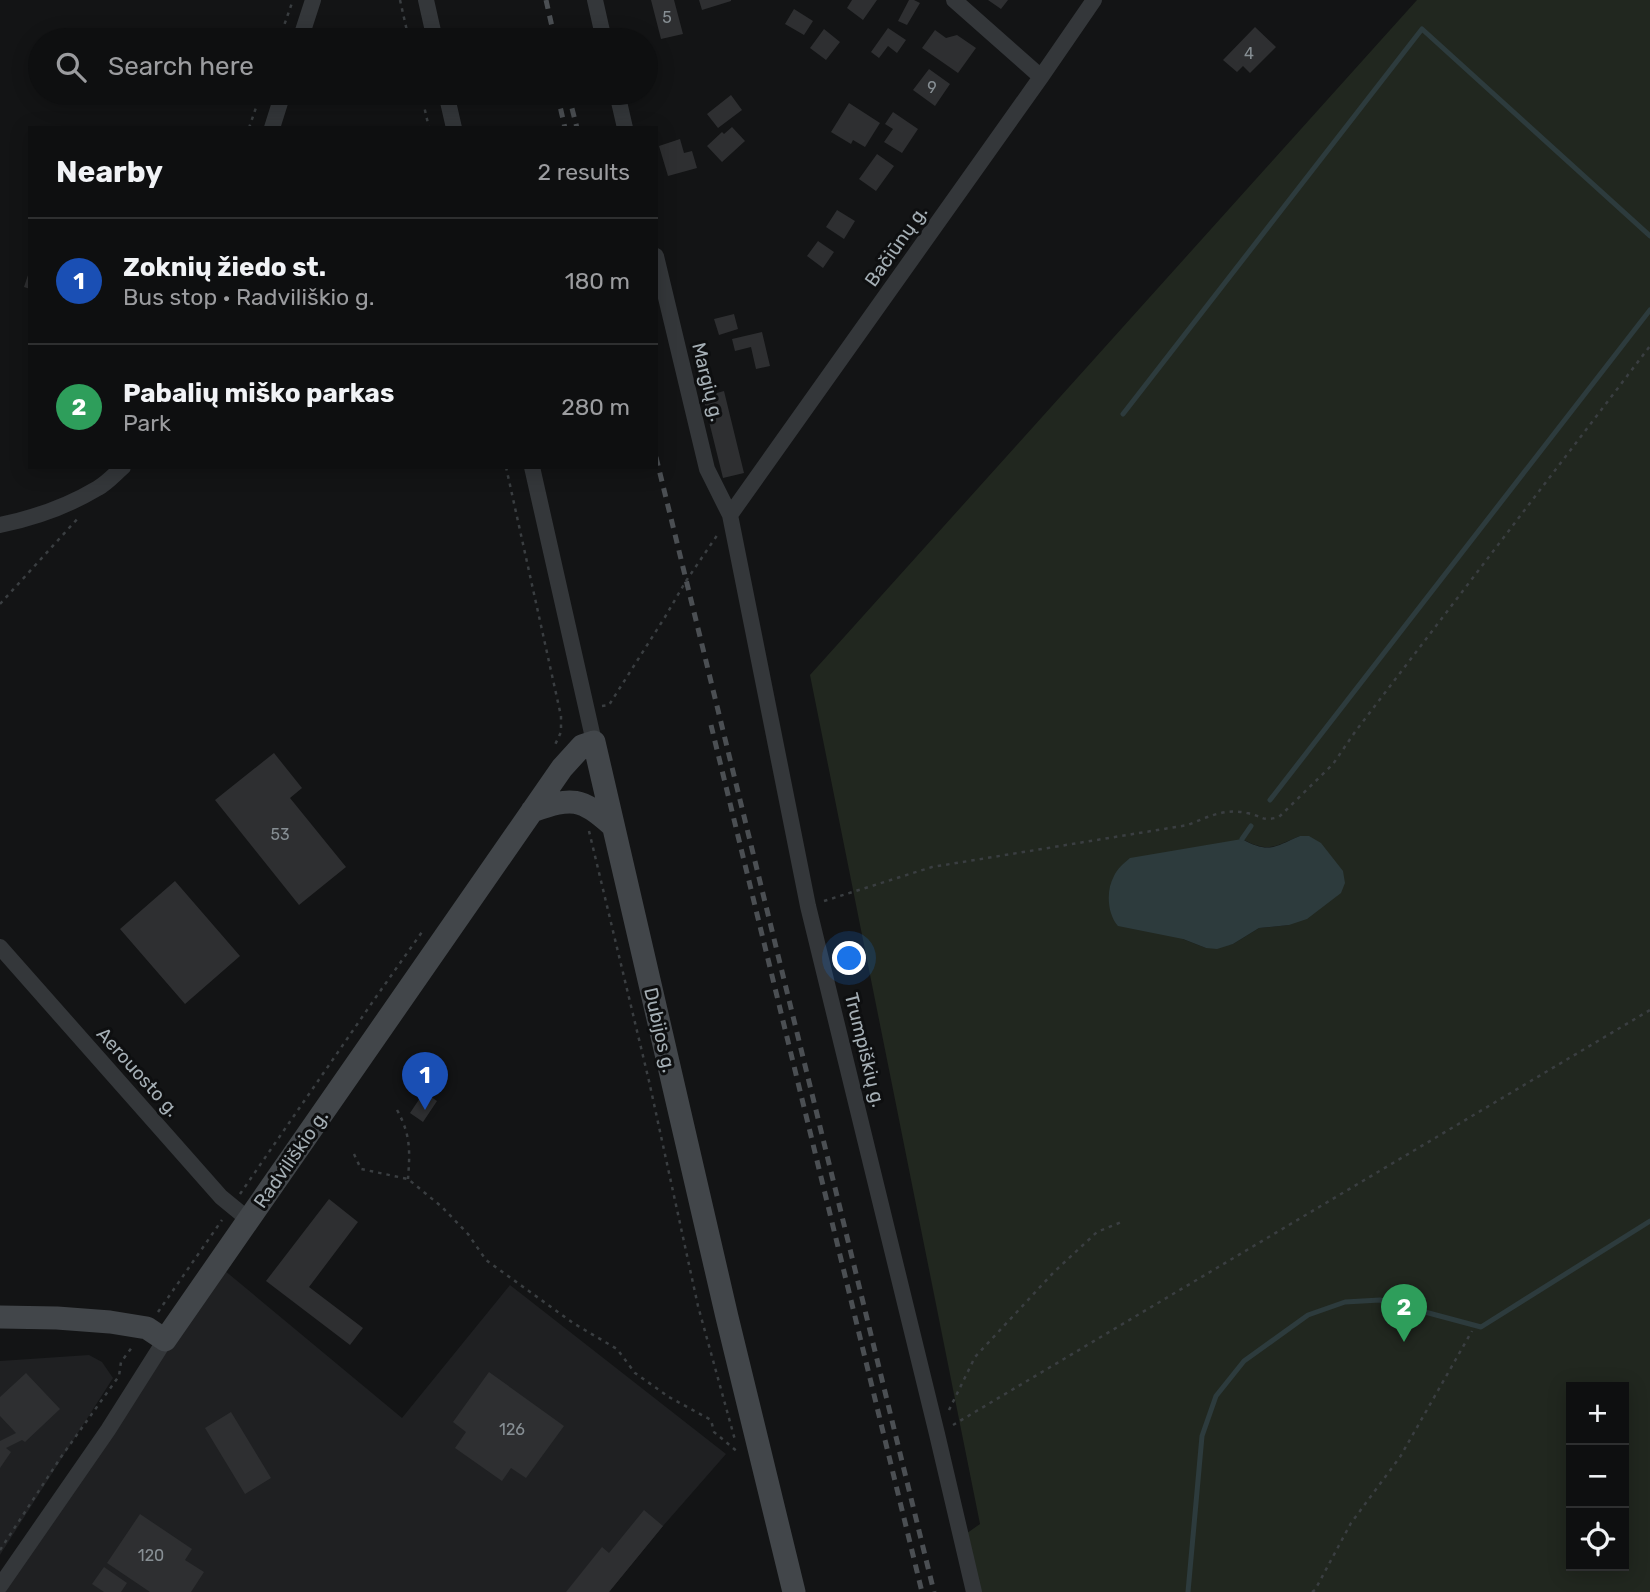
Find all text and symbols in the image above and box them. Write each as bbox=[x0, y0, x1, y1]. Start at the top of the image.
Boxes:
house number: 5 bbox=[662, 8, 672, 27]
search box bbox=[28, 28, 658, 105]
house number: 4 bbox=[1244, 44, 1254, 63]
icon: search bbox=[52, 48, 90, 86]
text: Search here bbox=[108, 51, 254, 82]
house number: 9 bbox=[927, 78, 937, 97]
text: Nearby bbox=[56, 154, 163, 190]
text: 2 results bbox=[538, 158, 630, 186]
street label: Bačiūnų g. bbox=[860, 201, 932, 291]
text: Zoknių žiedo st. bbox=[123, 252, 326, 283]
text: 1 bbox=[73, 267, 85, 295]
text: 180 m bbox=[565, 267, 630, 295]
text: Bus stop · Radviliškio g. bbox=[123, 283, 375, 311]
street label: Margių g. bbox=[687, 340, 729, 424]
text: Pabalių miško parkas bbox=[123, 378, 394, 409]
text: 2 bbox=[72, 393, 86, 421]
text: 280 m bbox=[561, 393, 630, 421]
text: Park bbox=[123, 409, 171, 437]
house number: 53 bbox=[270, 825, 290, 844]
your location bbox=[832, 941, 866, 975]
street label: Dubijos g. bbox=[639, 985, 681, 1075]
street label: Trumpiškių g. bbox=[840, 990, 890, 1110]
street label: Aerouosto g. bbox=[92, 1023, 184, 1121]
pin: 1 bbox=[402, 1052, 448, 1110]
street label: Radviliškio g. bbox=[249, 1106, 333, 1212]
pin: 2 bbox=[1381, 1284, 1427, 1342]
map controls bbox=[1566, 1382, 1629, 1571]
button: + bbox=[1566, 1382, 1629, 1445]
house number: 126 bbox=[499, 1420, 525, 1439]
button: − bbox=[1566, 1445, 1629, 1508]
button: locate bbox=[1566, 1508, 1629, 1571]
house number: 120 bbox=[138, 1546, 164, 1565]

